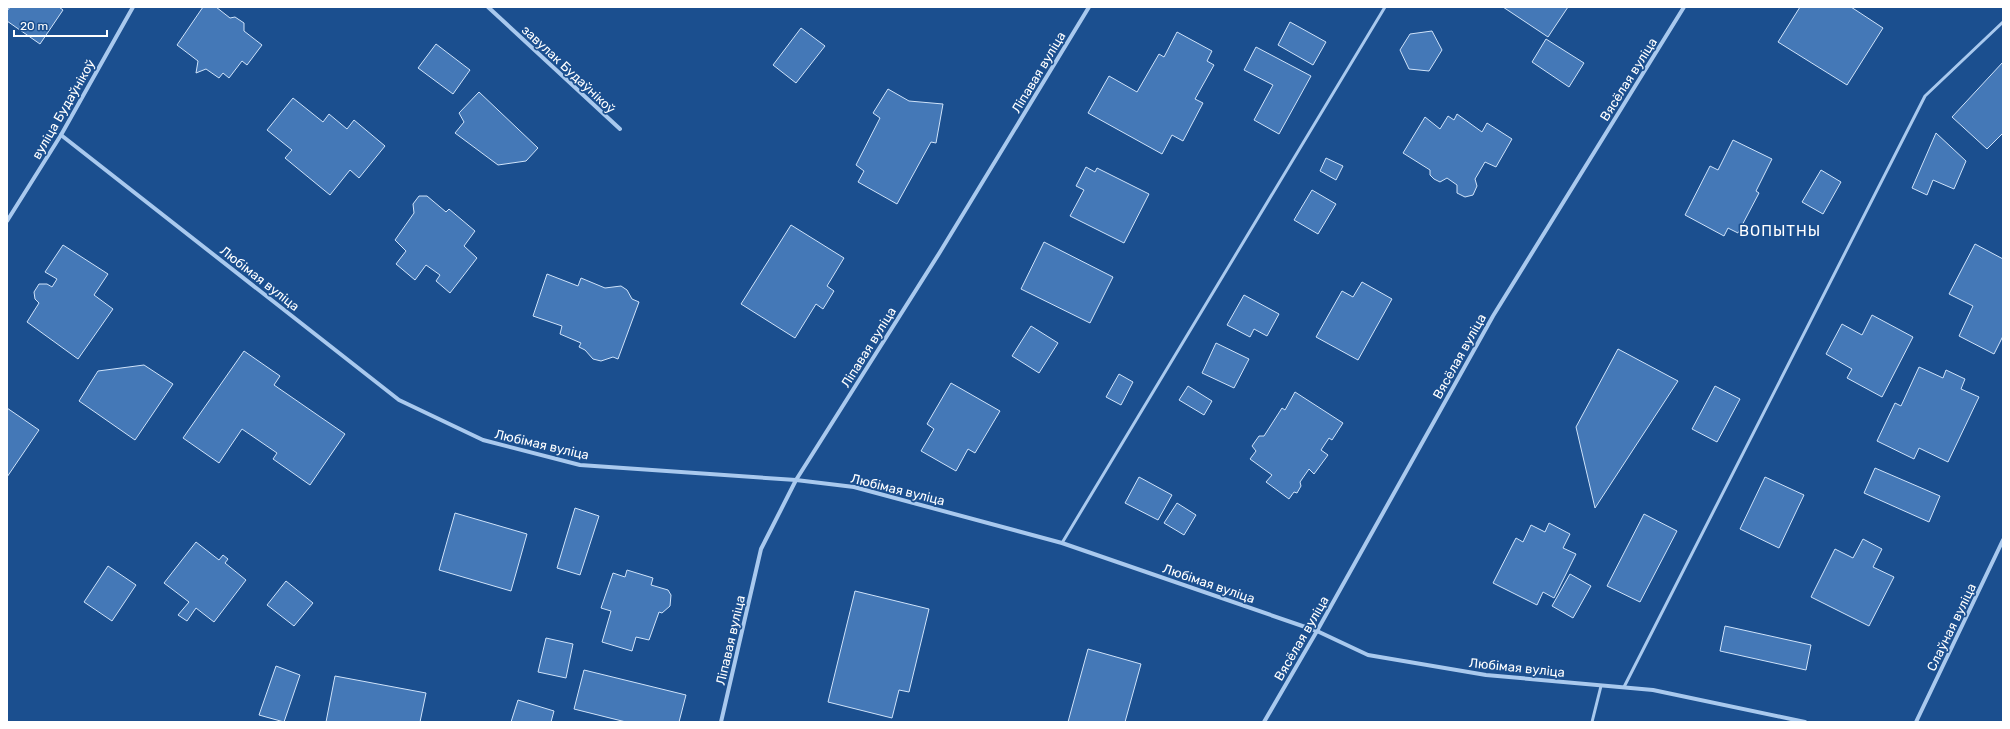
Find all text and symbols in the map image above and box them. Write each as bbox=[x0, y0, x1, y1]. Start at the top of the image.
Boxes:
scale bar bbox=[14, 12, 107, 38]
text: 20 m bbox=[20, 19, 48, 33]
street label: завулак Будаўнікоў bbox=[519, 22, 619, 117]
street label: Ліпавая вуліца bbox=[1008, 29, 1069, 115]
street label: Вясёлая вуліца bbox=[1597, 35, 1660, 124]
street label: вуліца Будаўнікоў bbox=[29, 57, 98, 162]
district label: ВОПЫТНЫ bbox=[1739, 222, 1821, 240]
street label: Любімая вуліца bbox=[217, 243, 302, 314]
street label: Ліпавая вуліца bbox=[838, 304, 899, 390]
street label: Вясёлая вуліца bbox=[1430, 311, 1489, 401]
street label: Любімая вуліца bbox=[493, 426, 591, 463]
street label: Любімая вуліца bbox=[849, 471, 946, 508]
street label: Любімая вуліца bbox=[1161, 561, 1257, 606]
street label: Слаўная вуліца bbox=[1924, 581, 1979, 674]
street label: Вясёлая вуліца bbox=[1271, 593, 1332, 683]
street label: Ліпавая вуліца bbox=[713, 594, 748, 687]
street label: Любімая вуліца bbox=[1468, 655, 1566, 680]

